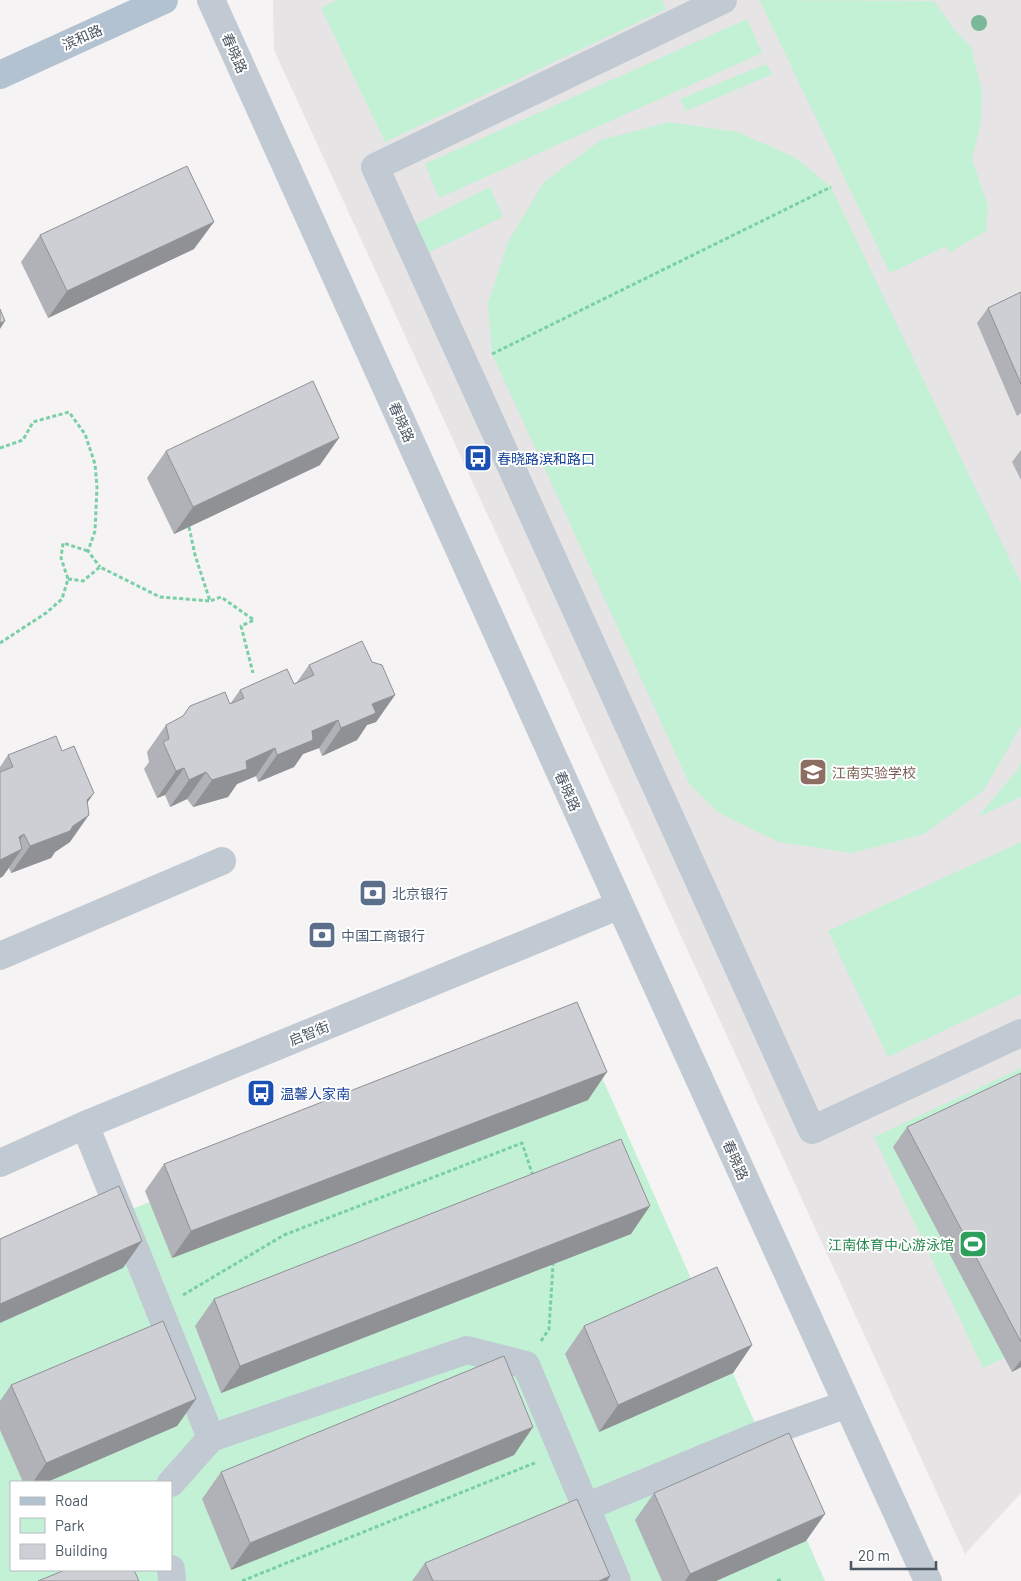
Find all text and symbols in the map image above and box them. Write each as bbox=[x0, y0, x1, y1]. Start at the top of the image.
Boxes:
street label: 滨和路 bbox=[59, 21, 105, 53]
street label: 春晓路 bbox=[219, 30, 251, 76]
street label: 春晓路 bbox=[386, 399, 418, 445]
bus stop icon: 春晓路滨和路口 bbox=[463, 443, 493, 473]
place label: 春晓路滨和路口 bbox=[497, 450, 595, 467]
school or university icon: 江南实验学校 bbox=[798, 757, 828, 787]
place label: 江南实验学校 bbox=[832, 764, 916, 781]
street label: 春晓路 bbox=[552, 768, 584, 814]
bank icon: 北京银行 bbox=[358, 878, 388, 908]
place label: 北京银行 bbox=[392, 885, 448, 902]
bank icon: 中国工商银行 bbox=[307, 920, 337, 950]
place label: 中国工商银行 bbox=[341, 927, 425, 944]
street label: 启智街 bbox=[286, 1017, 332, 1049]
bus stop icon: 温馨人家南 bbox=[246, 1078, 276, 1108]
place label: 温馨人家南 bbox=[280, 1085, 350, 1102]
street label: 春晓路 bbox=[720, 1137, 752, 1183]
sports icon: 江南体育中心游泳馆 bbox=[958, 1229, 988, 1259]
place label: 江南体育中心游泳馆 bbox=[828, 1236, 954, 1253]
legend bbox=[10, 1481, 172, 1571]
text: Road bbox=[55, 1491, 88, 1509]
text: Park bbox=[55, 1516, 85, 1534]
scale bar bbox=[851, 1538, 936, 1570]
text: Building bbox=[55, 1541, 108, 1559]
text: 20 m bbox=[858, 1546, 890, 1564]

